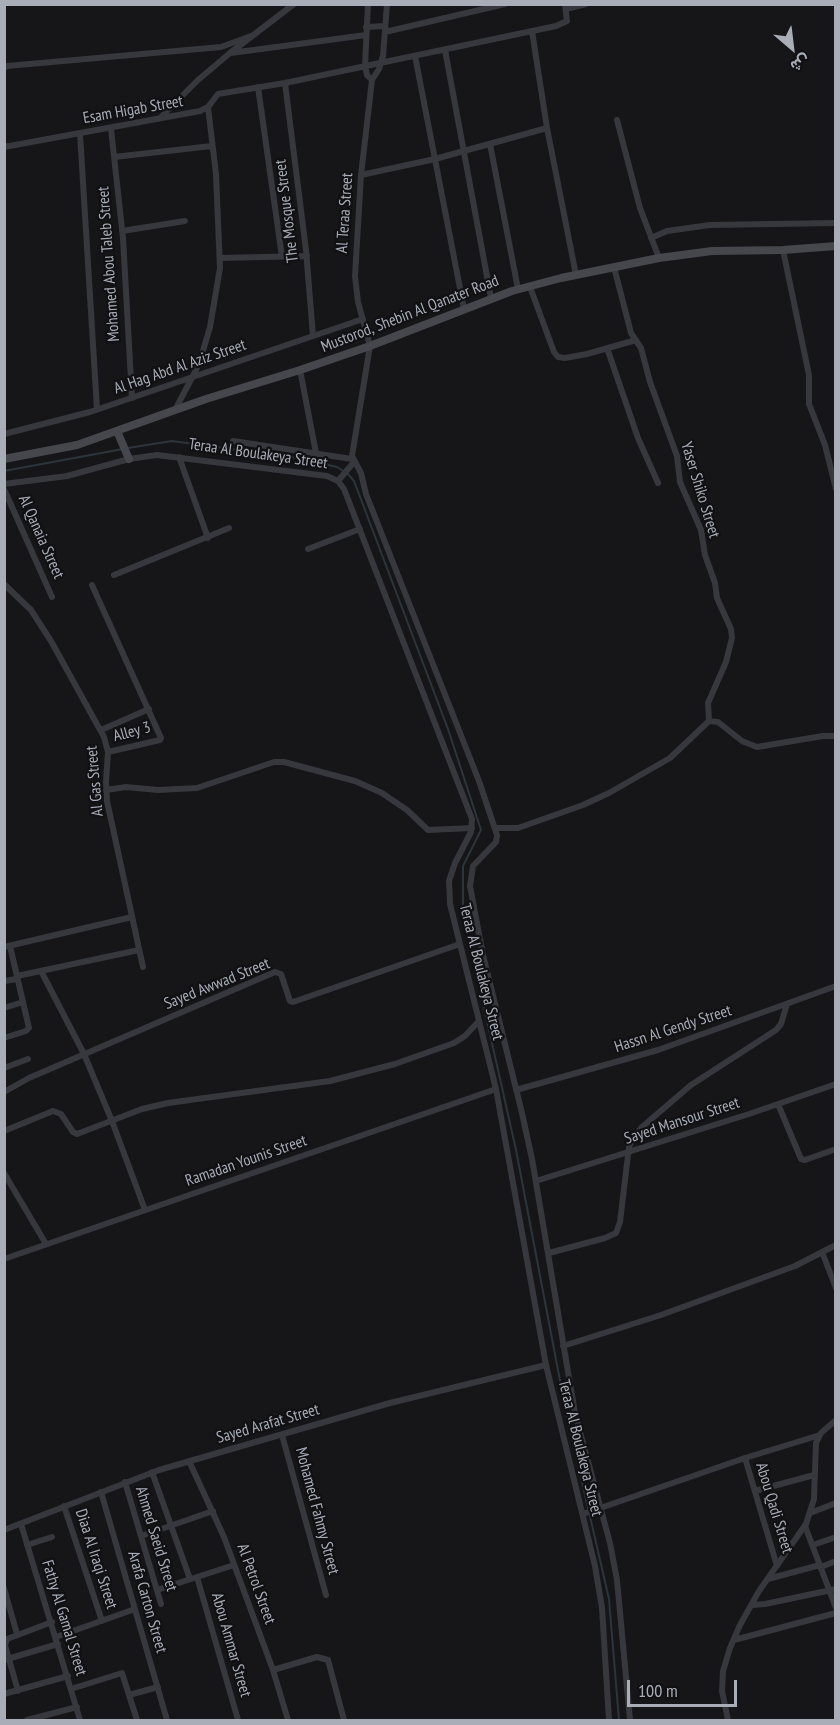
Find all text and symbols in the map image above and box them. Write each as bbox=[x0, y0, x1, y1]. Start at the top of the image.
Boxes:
north arrow bbox=[762, 18, 822, 78]
text: ش bbox=[787, 51, 814, 77]
street label: Esam Higab Street bbox=[81, 92, 185, 128]
street label: The Mosque Street bbox=[271, 158, 303, 264]
street label: Al Teraa Street bbox=[333, 172, 357, 254]
street label: Mohamed Abou Taleb Street bbox=[94, 186, 124, 342]
street label: Mustorod, Shebin Al Qanater Road bbox=[318, 271, 502, 357]
street label: Al Hag Abd Al Aziz Street bbox=[111, 335, 249, 399]
street label: Teraa Al Boulakeya Street bbox=[187, 435, 329, 473]
street label: Yaser Shiko Street bbox=[676, 440, 724, 540]
street label: Al Qanaia Street bbox=[14, 492, 68, 582]
street label: Alley 3 bbox=[111, 718, 153, 746]
street label: Al Gas Street bbox=[82, 745, 108, 817]
street label: Teraa Al Boulakeya Street bbox=[455, 902, 507, 1042]
street label: Sayed Awwad Street bbox=[161, 954, 273, 1014]
street label: Hassn Al Gendy Street bbox=[612, 1001, 734, 1057]
street label: Sayed Mansour Street bbox=[622, 1093, 742, 1149]
street label: Ramadan Younis Street bbox=[183, 1131, 309, 1191]
street label: Teraa Al Boulakeya Street bbox=[554, 1378, 606, 1518]
street label: Sayed Arafat Street bbox=[214, 1400, 322, 1448]
street label: Mohamed Fahmy Street bbox=[291, 1445, 343, 1577]
street label: Abou Qadi Street bbox=[751, 1460, 797, 1556]
street label: Ahmed Saeid Street bbox=[131, 1484, 181, 1594]
street label: Diaa Al Iraqi Street bbox=[71, 1507, 121, 1611]
street label: Al Petrol Street bbox=[233, 1541, 279, 1627]
street label: Arafa Carton Street bbox=[123, 1549, 171, 1655]
street label: Fathy Al Gamal Street bbox=[37, 1558, 91, 1678]
street label: Abou Ammar Street bbox=[207, 1591, 255, 1699]
scale bar bbox=[630, 1668, 740, 1706]
text: 100 m bbox=[638, 1679, 678, 1702]

